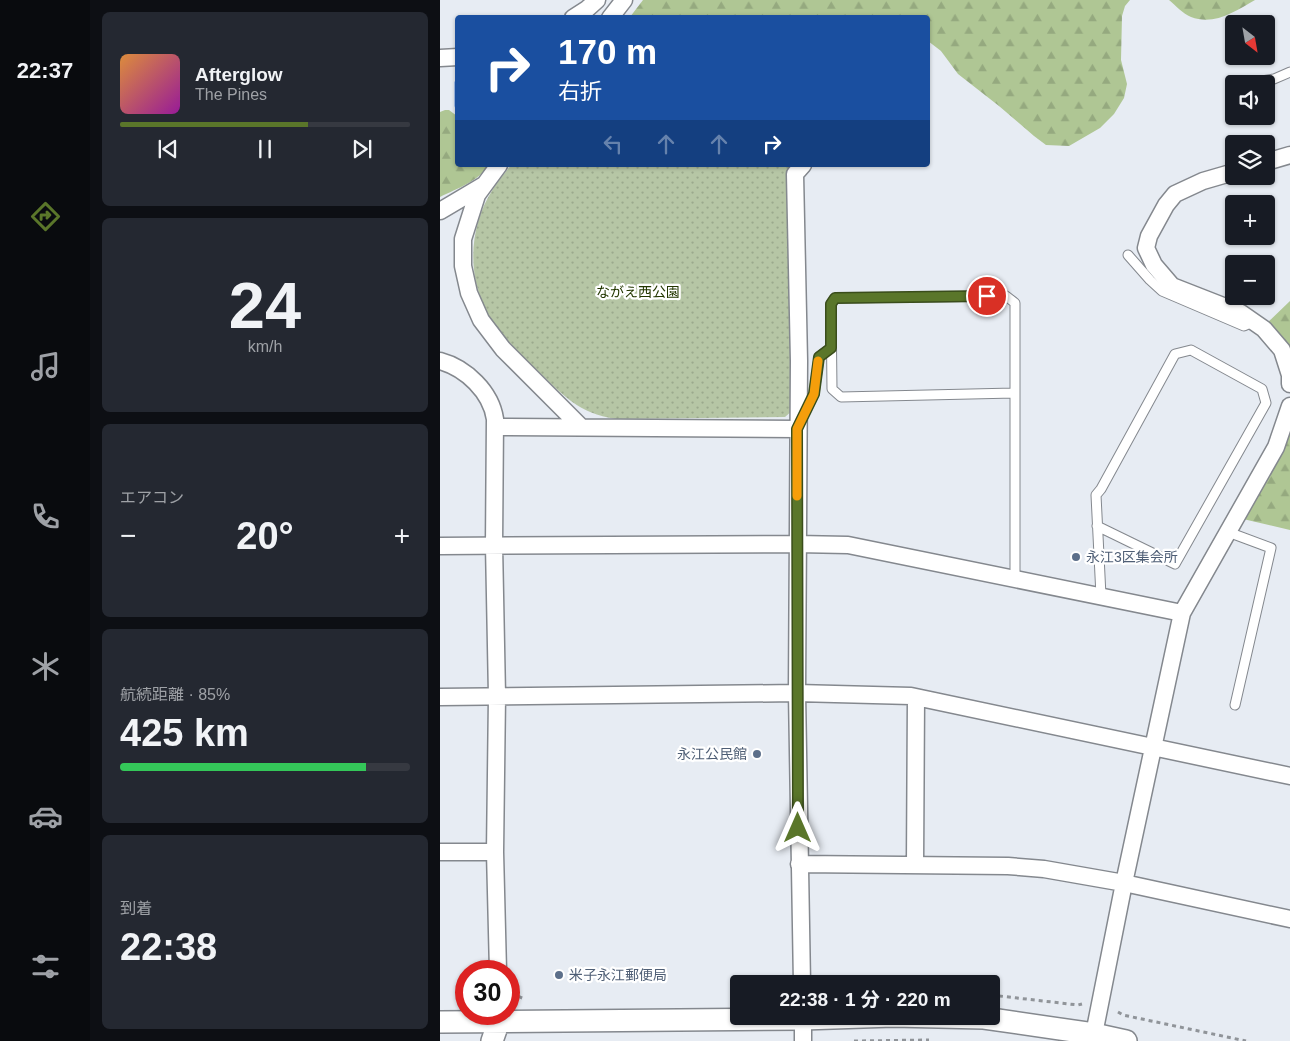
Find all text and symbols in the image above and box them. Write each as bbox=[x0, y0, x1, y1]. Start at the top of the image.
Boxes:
north arrow bbox=[1225, 15, 1275, 65]
map controls bbox=[1225, 15, 1275, 305]
text: 170 m bbox=[558, 32, 657, 71]
icon: right bbox=[475, 35, 540, 100]
text: 22:37 bbox=[17, 58, 73, 83]
text: Afterglow bbox=[195, 64, 283, 85]
button: sound bbox=[1225, 75, 1275, 125]
text: 右折 bbox=[558, 79, 602, 104]
text: The Pines bbox=[195, 86, 267, 103]
icon: left bbox=[599, 130, 627, 158]
icon: ahead bbox=[652, 130, 680, 158]
icon: ahead bbox=[705, 130, 733, 158]
icon: right bbox=[758, 130, 786, 158]
icon: previous bbox=[154, 135, 182, 163]
icon: pause bbox=[251, 135, 279, 163]
icon: next bbox=[348, 135, 376, 163]
button: layers bbox=[1225, 135, 1275, 185]
button: + bbox=[1225, 195, 1275, 245]
icon: directions bbox=[28, 199, 63, 234]
button: − bbox=[1225, 255, 1275, 305]
text: 24 bbox=[229, 269, 301, 342]
pin bbox=[966, 275, 1008, 317]
icon: arrive bbox=[973, 282, 1001, 310]
park label: ながえ西公園 bbox=[596, 284, 680, 300]
text: km/h bbox=[248, 338, 282, 355]
icon: music bbox=[28, 349, 63, 384]
text: エアコン bbox=[120, 489, 184, 506]
icon: phone bbox=[28, 499, 63, 534]
text: 20° bbox=[236, 515, 294, 557]
text: − bbox=[120, 520, 136, 551]
text: + bbox=[394, 520, 410, 551]
place label: 永江3区集会所 bbox=[1086, 549, 1178, 565]
marker: 永江3区集会所 bbox=[1070, 551, 1082, 563]
icon: climate bbox=[28, 649, 63, 684]
text: 航続距離 · 85% bbox=[120, 686, 230, 703]
text: 425 km bbox=[120, 712, 249, 754]
place label: 永江公民館 bbox=[677, 746, 747, 762]
marker: 永江公民館 bbox=[751, 748, 763, 760]
icon: car bbox=[28, 799, 63, 834]
position arrow bbox=[771, 801, 823, 853]
text: 到着 bbox=[120, 900, 152, 917]
text: 22:38 bbox=[120, 926, 217, 968]
icon: filters bbox=[28, 949, 63, 984]
speed limit sign: 30 bbox=[455, 960, 520, 1025]
place label: 米子永江郵便局 bbox=[569, 967, 667, 983]
marker: 米子永江郵便局 bbox=[553, 969, 565, 981]
text: 22:38 · 1 分 · 220 m bbox=[779, 989, 951, 1010]

